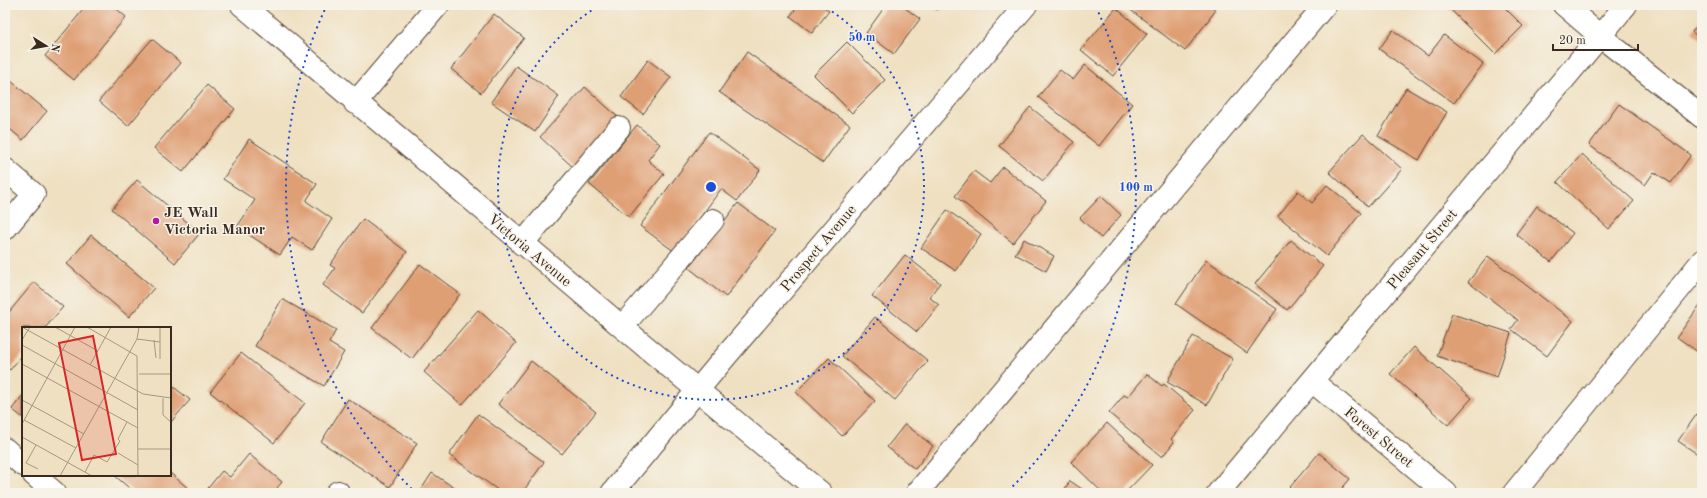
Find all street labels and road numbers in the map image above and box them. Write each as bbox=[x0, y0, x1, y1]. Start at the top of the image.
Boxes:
street label: Prospect Avenue bbox=[778, 202, 860, 295]
street label: Pleasant Street bbox=[1385, 207, 1461, 293]
street label: Victoria Avenue bbox=[485, 212, 574, 290]
street label: Forest Street bbox=[1341, 405, 1416, 471]

